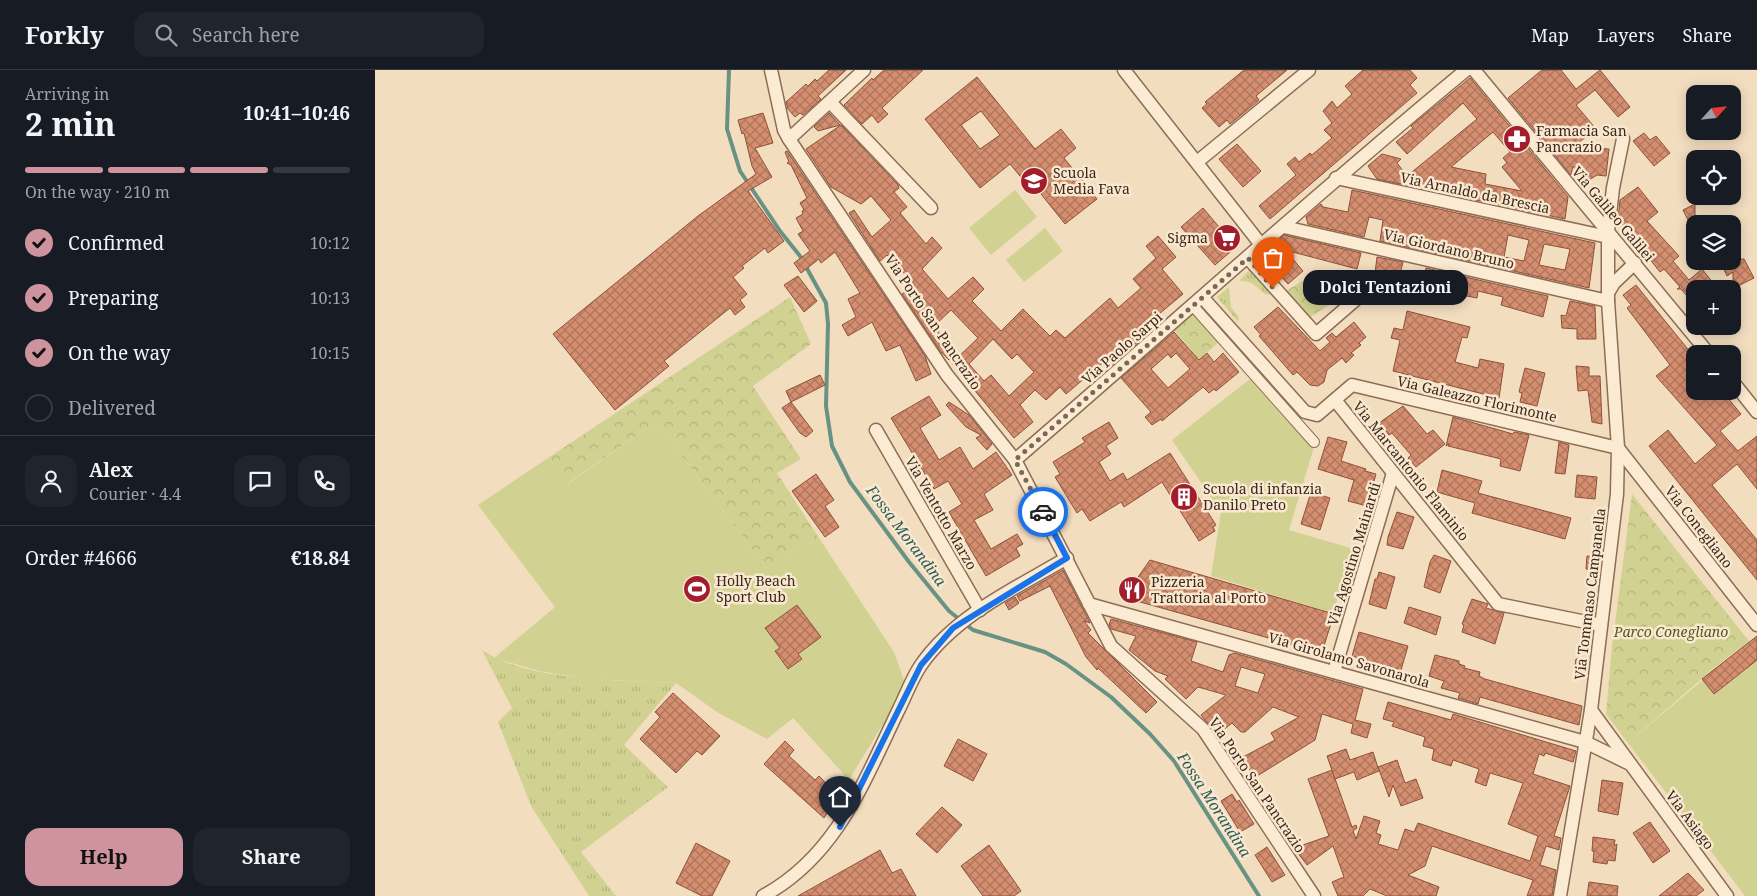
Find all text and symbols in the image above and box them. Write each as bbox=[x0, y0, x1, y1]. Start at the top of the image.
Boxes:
search box bbox=[134, 12, 484, 57]
text: Forkly bbox=[25, 18, 104, 51]
icon: search bbox=[152, 21, 180, 49]
text: Search here bbox=[192, 22, 300, 48]
text: Map bbox=[1531, 23, 1569, 47]
text: Layers bbox=[1597, 23, 1655, 47]
text: Share bbox=[1683, 23, 1732, 47]
text: Arriving in bbox=[25, 83, 109, 105]
north arrow bbox=[1686, 85, 1741, 140]
map controls bbox=[1686, 85, 1741, 400]
text: 10:41–10:46 bbox=[243, 100, 350, 126]
text: 2 min bbox=[25, 102, 116, 145]
place label: Farmacia San Pancrazio bbox=[1536, 121, 1627, 156]
pharmacy icon: Farmacia San Pancrazio bbox=[1502, 124, 1532, 154]
button: locate bbox=[1686, 150, 1741, 205]
street label: Via Galileo Galilei bbox=[1568, 162, 1659, 266]
place label: Scuola Media Fava bbox=[1053, 163, 1130, 198]
school or university icon: Scuola Media Fava bbox=[1019, 166, 1049, 196]
street label: Via Arnaldo da Brescia bbox=[1399, 167, 1552, 218]
text: On the way · 210 m bbox=[25, 181, 170, 203]
button: layers bbox=[1686, 215, 1741, 270]
supermarket icon: Sigma bbox=[1212, 223, 1242, 253]
street label: Via Giordano Bruno bbox=[1382, 224, 1516, 273]
place label: Sigma bbox=[1167, 228, 1208, 247]
icon: check bbox=[25, 229, 53, 257]
text: Confirmed bbox=[68, 230, 164, 256]
text: 10:12 bbox=[310, 232, 350, 254]
pin bbox=[1252, 237, 1294, 288]
icon: bag bbox=[1259, 244, 1287, 272]
street label: Via Porto San Pancrazio bbox=[881, 250, 986, 393]
callout: Dolci Tentazioni bbox=[1303, 270, 1468, 306]
text: Dolci Tentazioni bbox=[1320, 276, 1451, 298]
button: + bbox=[1686, 280, 1741, 335]
icon: check bbox=[25, 284, 53, 312]
text: Preparing bbox=[68, 285, 158, 311]
text: 10:13 bbox=[310, 287, 350, 309]
street label: Via Paolo Sarpi bbox=[1077, 307, 1166, 388]
icon: check bbox=[25, 339, 53, 367]
text: On the way bbox=[68, 340, 171, 366]
text: 10:15 bbox=[310, 342, 350, 364]
button: − bbox=[1686, 345, 1741, 400]
street label: Via Galeazzo Florimonte bbox=[1395, 371, 1559, 426]
text: Delivered bbox=[68, 395, 156, 421]
street label: Via Marcantonio Flaminio bbox=[1349, 397, 1474, 545]
street label: Via Ventotto Marzo bbox=[901, 453, 982, 573]
button: person bbox=[25, 455, 77, 507]
button: chat bbox=[234, 455, 286, 507]
button: phone bbox=[298, 455, 350, 507]
text: Alex bbox=[89, 457, 133, 483]
place label: Scuola di infanzia Danilo Preto bbox=[1203, 479, 1322, 514]
street label: Via Agostino Mainardi bbox=[1323, 479, 1385, 628]
water label: Fossa Morandina bbox=[862, 480, 951, 590]
street label: Via Conegliano bbox=[1661, 481, 1738, 572]
building icon: Scuola di infanzia Danilo Preto bbox=[1169, 482, 1199, 512]
text: Courier · 4.4 bbox=[89, 483, 181, 505]
courier bbox=[1018, 487, 1068, 537]
icon: car bbox=[1029, 498, 1057, 526]
street label: Via Tommaso Campanella bbox=[1570, 507, 1609, 681]
text: Order #4666 bbox=[25, 545, 137, 571]
text: €18.84 bbox=[291, 545, 350, 571]
place label: Holly Beach Sport Club bbox=[716, 571, 796, 606]
place label: Pizzeria Trattoria al Porto bbox=[1151, 572, 1266, 607]
sports icon: Holly Beach Sport Club bbox=[682, 574, 712, 604]
restaurant icon: Pizzeria Trattoria al Porto bbox=[1117, 575, 1147, 605]
park label: Parco Conegliano bbox=[1613, 622, 1728, 641]
street label: Via Girolamo Savonarola bbox=[1266, 627, 1432, 692]
street label: Via Porto San Pancrazio bbox=[1205, 713, 1310, 856]
water label: Fossa Morandina bbox=[1173, 747, 1256, 861]
pin bbox=[819, 776, 861, 827]
icon: home bbox=[826, 783, 854, 811]
street label: Via Asiago bbox=[1662, 786, 1719, 853]
button: Help bbox=[25, 828, 183, 886]
button: Share bbox=[193, 828, 350, 886]

